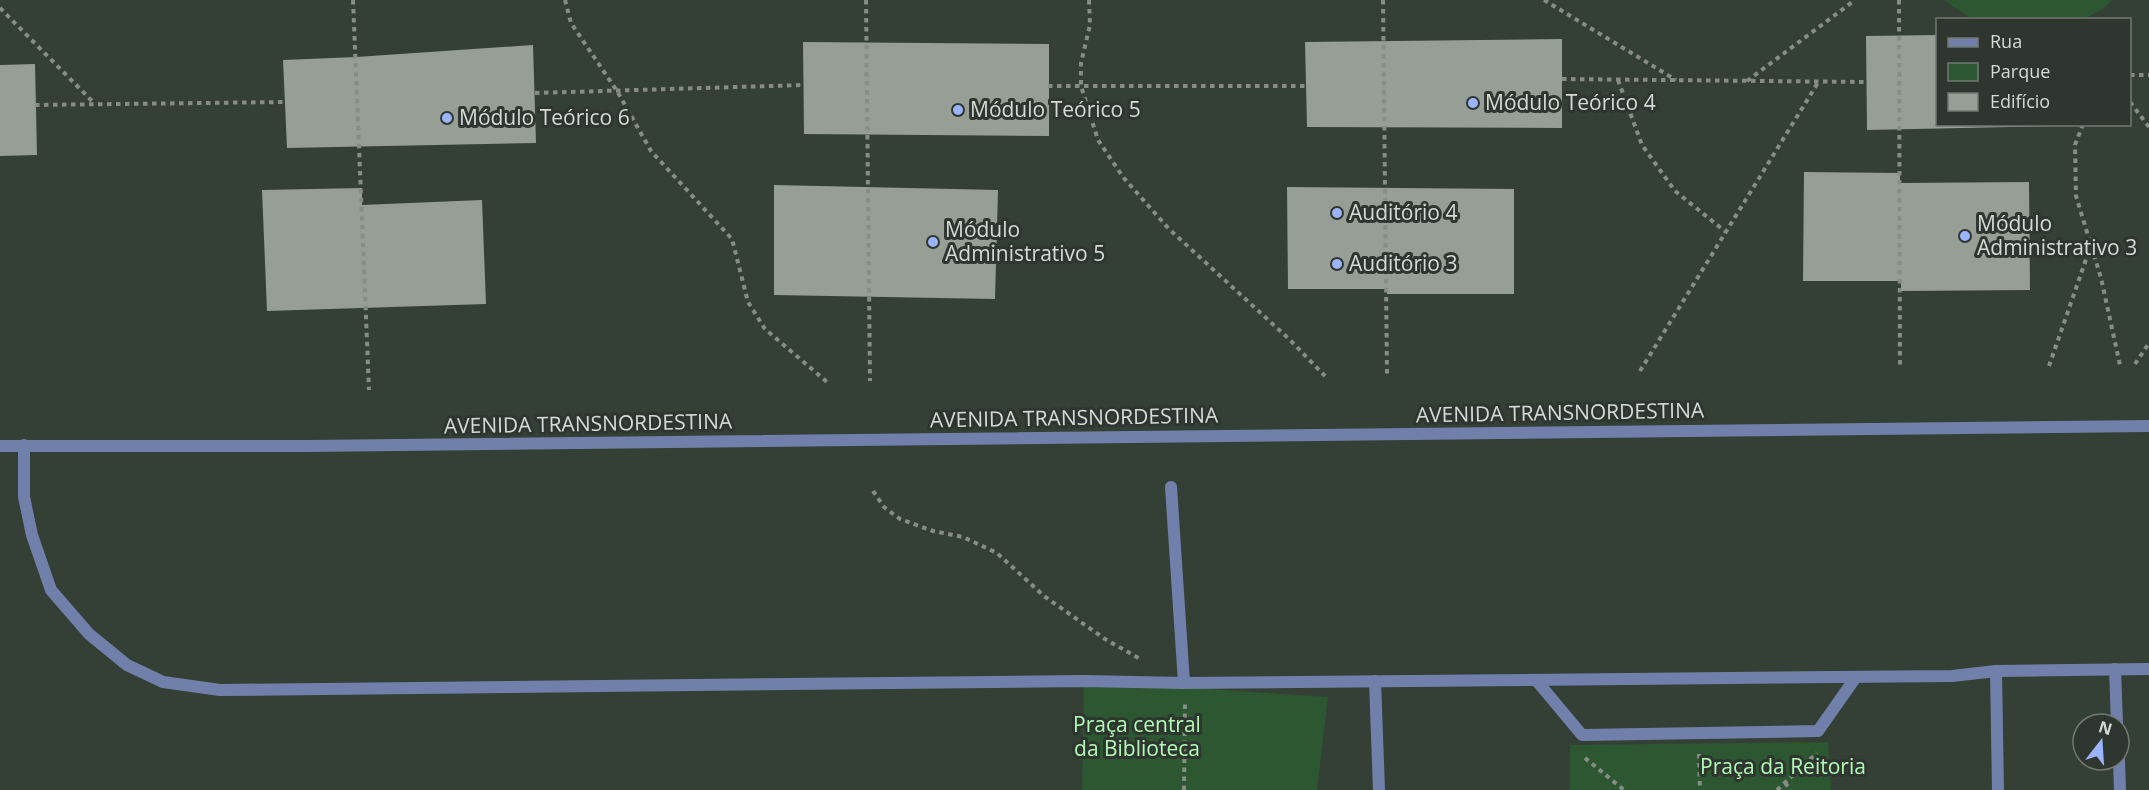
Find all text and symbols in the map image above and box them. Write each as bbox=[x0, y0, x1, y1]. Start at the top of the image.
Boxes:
legend bbox=[1936, 18, 2131, 126]
text: Rua bbox=[1990, 29, 2022, 53]
text: Parque bbox=[1990, 59, 2050, 83]
place label: Módulo Teórico 4 bbox=[1485, 88, 1656, 116]
text: Edifício bbox=[1990, 89, 2050, 113]
place label: Módulo Teórico 5 bbox=[970, 95, 1141, 123]
marker: Módulo Teórico 4 bbox=[1466, 96, 1480, 110]
place label: Módulo Teórico 6 bbox=[459, 103, 630, 131]
marker: Módulo Teórico 5 bbox=[951, 103, 965, 117]
marker: Módulo Teórico 6 bbox=[440, 111, 454, 125]
place label: Auditório 4 bbox=[1349, 198, 1457, 226]
marker: Auditório 4 bbox=[1330, 206, 1344, 220]
place label: Módulo Administrativo 3 bbox=[1977, 209, 2137, 261]
place label: Módulo Administrativo 5 bbox=[945, 215, 1105, 267]
marker: Módulo Administrativo 3 bbox=[1958, 229, 1972, 243]
marker: Módulo Administrativo 5 bbox=[926, 235, 940, 249]
place label: Auditório 3 bbox=[1349, 249, 1457, 277]
marker: Auditório 3 bbox=[1330, 257, 1344, 271]
street label: AVENIDA TRANSNORDESTINA bbox=[1416, 395, 1705, 429]
street label: AVENIDA TRANSNORDESTINA bbox=[930, 400, 1219, 434]
street label: AVENIDA TRANSNORDESTINA bbox=[444, 406, 733, 440]
park label: Praça central da Biblioteca bbox=[1073, 710, 1201, 762]
north arrow bbox=[2071, 712, 2131, 772]
text: N bbox=[2096, 715, 2115, 740]
park label: Praça da Reitoria bbox=[1700, 752, 1866, 780]

